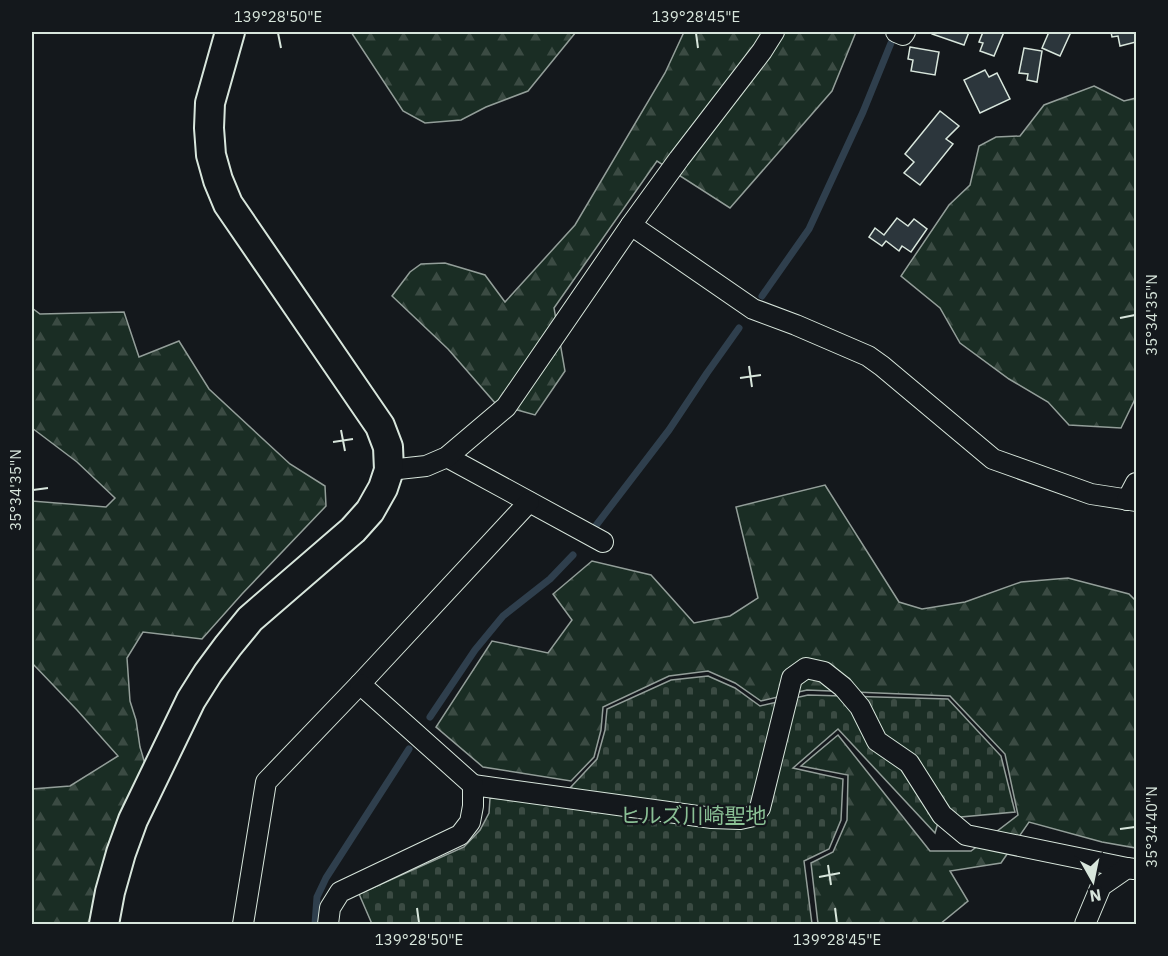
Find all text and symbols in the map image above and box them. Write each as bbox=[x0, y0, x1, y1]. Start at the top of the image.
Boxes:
text: 139°28'50"E bbox=[234, 7, 322, 26]
text: 139°28'45"E bbox=[652, 7, 740, 26]
text: 35°34'35"N bbox=[1142, 274, 1161, 356]
text: 35°34'35"N bbox=[6, 449, 25, 531]
text: 35°34'40"N bbox=[1142, 786, 1161, 868]
park label: ヒルズ川崎聖地 bbox=[620, 801, 767, 829]
north arrow bbox=[1063, 851, 1123, 911]
text: N bbox=[1088, 885, 1103, 907]
text: 139°28'50"E bbox=[375, 930, 463, 949]
text: 139°28'45"E bbox=[793, 930, 881, 949]

